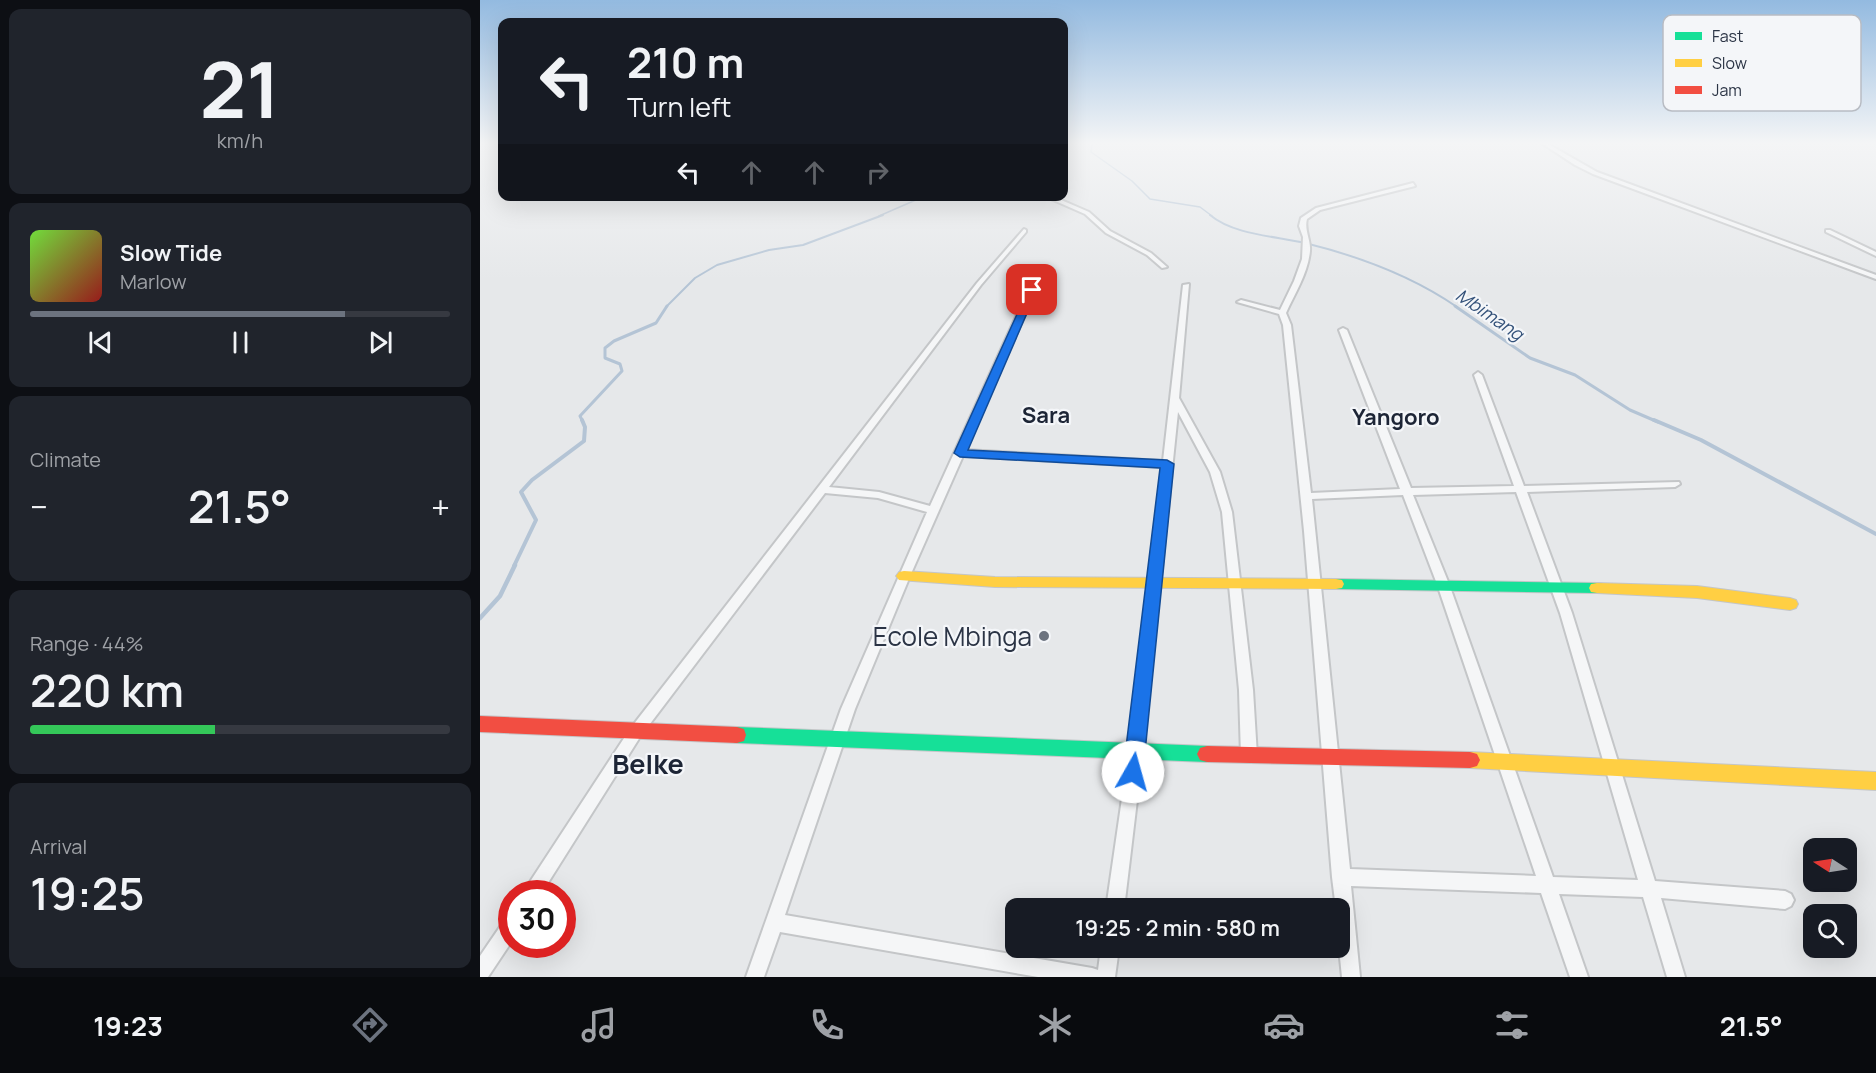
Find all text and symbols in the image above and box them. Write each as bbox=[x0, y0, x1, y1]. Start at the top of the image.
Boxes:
legend bbox=[1663, 15, 1861, 111]
text: Fast bbox=[1712, 25, 1743, 47]
text: 210 m bbox=[627, 33, 744, 91]
text: 21 bbox=[200, 35, 280, 141]
icon: left bbox=[528, 42, 606, 120]
text: Slow bbox=[1712, 52, 1747, 74]
text: Jam bbox=[1712, 79, 1742, 101]
text: Turn left bbox=[627, 88, 731, 125]
text: km/h bbox=[217, 127, 263, 154]
icon: left bbox=[672, 156, 705, 189]
icon: ahead bbox=[735, 156, 768, 189]
icon: ahead bbox=[798, 156, 831, 189]
icon: right bbox=[861, 156, 894, 189]
text: Slow Tide bbox=[120, 238, 222, 268]
pin bbox=[1006, 264, 1057, 315]
text: Marlow bbox=[120, 268, 187, 295]
icon: arrive bbox=[1015, 273, 1048, 306]
water label: Mbimang bbox=[1452, 283, 1530, 346]
icon: previous bbox=[84, 326, 117, 359]
icon: pause bbox=[224, 326, 257, 359]
icon: next bbox=[364, 326, 397, 359]
district label: Sara bbox=[1022, 400, 1070, 430]
district label: Yangoro bbox=[1352, 402, 1440, 432]
text: Climate bbox=[30, 446, 101, 473]
text: 21.5° bbox=[188, 475, 291, 537]
text: − bbox=[30, 484, 48, 529]
text: + bbox=[431, 484, 450, 529]
place label: Ecole Mbinga bbox=[873, 618, 1032, 654]
marker: Ecole Mbinga bbox=[1037, 629, 1051, 643]
text: Range · 44% bbox=[30, 630, 143, 657]
text: 220 km bbox=[30, 659, 184, 721]
position arrow bbox=[1101, 740, 1165, 804]
district label: Belke bbox=[612, 745, 684, 782]
text: Arrival bbox=[30, 833, 87, 860]
north arrow bbox=[1803, 838, 1857, 892]
map controls bbox=[1803, 838, 1857, 958]
text: 19:25 bbox=[30, 862, 144, 924]
speed limit sign: 30 bbox=[498, 880, 576, 958]
button: search bbox=[1803, 904, 1857, 958]
text: 19:25 · 2 min · 580 m bbox=[1075, 913, 1280, 943]
icon: directions bbox=[349, 1004, 391, 1046]
icon: music bbox=[578, 1004, 620, 1046]
icon: phone bbox=[806, 1004, 848, 1046]
icon: climate bbox=[1034, 1004, 1076, 1046]
icon: car bbox=[1263, 1004, 1305, 1046]
icon: filters bbox=[1491, 1004, 1533, 1046]
text: 19:23 bbox=[93, 1007, 163, 1044]
text: 21.5° bbox=[1720, 1007, 1783, 1044]

